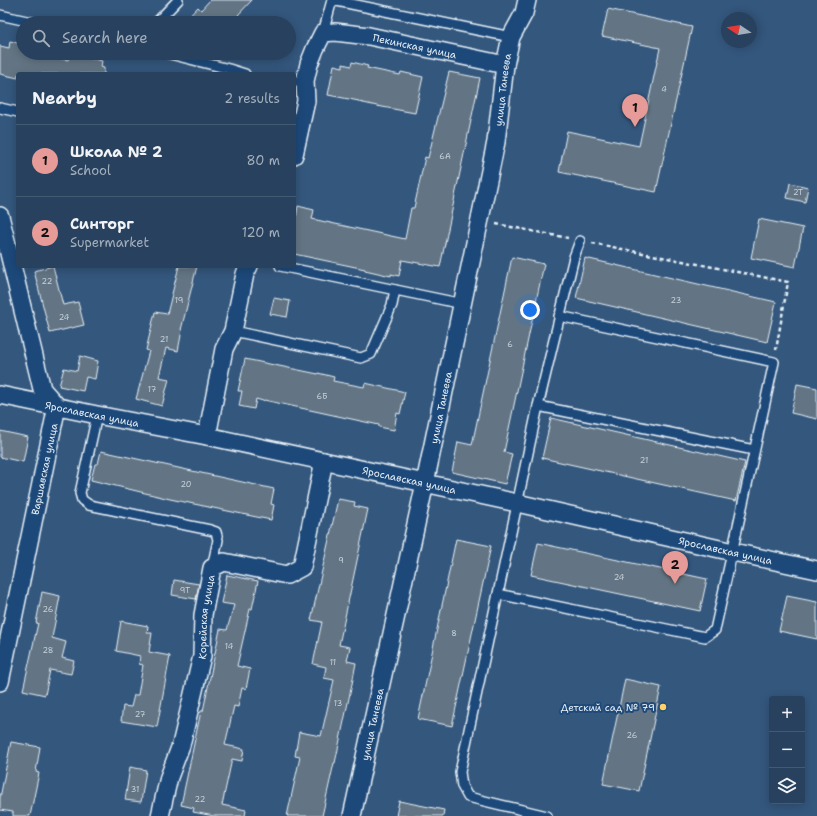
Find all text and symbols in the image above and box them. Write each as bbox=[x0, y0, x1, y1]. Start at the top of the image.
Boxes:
north arrow bbox=[721, 12, 757, 48]
search box bbox=[16, 16, 296, 60]
icon: search bbox=[30, 27, 52, 49]
text: Search here bbox=[62, 28, 148, 48]
street label: Пекинская улица bbox=[372, 31, 459, 62]
street label: улица Танеева bbox=[492, 51, 515, 127]
house number: 4 bbox=[661, 84, 667, 95]
text: Nearby bbox=[32, 87, 97, 109]
text: 2 results bbox=[224, 90, 280, 107]
pin: 1 bbox=[622, 94, 648, 127]
text: Школа № 2 bbox=[70, 142, 162, 162]
house number: 6А bbox=[439, 151, 451, 162]
text: 1 bbox=[42, 152, 48, 169]
text: 80 m bbox=[246, 152, 280, 169]
text: School bbox=[70, 162, 111, 179]
house number: 2Т bbox=[793, 187, 803, 198]
text: Синторг bbox=[70, 214, 134, 234]
text: 2 bbox=[40, 224, 50, 241]
text: 120 m bbox=[242, 224, 280, 241]
text: Supermarket bbox=[70, 234, 149, 251]
house number: 22 bbox=[42, 276, 53, 287]
house number: 19 bbox=[175, 295, 183, 306]
house number: 23 bbox=[671, 295, 681, 306]
your location bbox=[520, 300, 540, 320]
house number: 24 bbox=[59, 312, 70, 323]
house number: 21 bbox=[160, 334, 168, 345]
house number: 6 bbox=[507, 339, 513, 350]
street label: улица Танеева bbox=[427, 370, 455, 445]
house number: 17 bbox=[148, 384, 157, 395]
house number: 6Б bbox=[317, 391, 327, 402]
street label: Ярославская улица bbox=[44, 398, 141, 430]
street label: Варшавская улица bbox=[28, 421, 61, 516]
house number: 21 bbox=[640, 455, 648, 466]
street label: Ярославская улица bbox=[361, 464, 458, 497]
house number: 20 bbox=[181, 479, 191, 490]
street label: Ярославская улица bbox=[677, 534, 774, 567]
pin: 2 bbox=[662, 551, 688, 584]
house number: 9 bbox=[338, 555, 344, 566]
house number: 24 bbox=[614, 572, 625, 583]
street label: Корейская улица bbox=[195, 573, 218, 661]
house number: 9Т bbox=[180, 585, 190, 596]
house number: 26 bbox=[43, 604, 54, 615]
house number: 8 bbox=[451, 628, 457, 639]
house number: 14 bbox=[225, 641, 234, 652]
house number: 28 bbox=[43, 645, 53, 656]
house number: 11 bbox=[330, 657, 336, 668]
street label: улица Танеева bbox=[358, 686, 387, 762]
map controls bbox=[769, 696, 805, 804]
button: + bbox=[769, 696, 805, 732]
house number: 13 bbox=[334, 698, 342, 709]
place label: Детский сад № 79 bbox=[561, 701, 655, 714]
marker: Детский сад № 79 bbox=[658, 702, 668, 712]
house number: 27 bbox=[135, 709, 146, 720]
house number: 26 bbox=[627, 730, 638, 741]
button: − bbox=[769, 732, 805, 768]
button: layers bbox=[769, 768, 805, 804]
house number: 31 bbox=[131, 784, 139, 795]
house number: 22 bbox=[195, 794, 206, 805]

